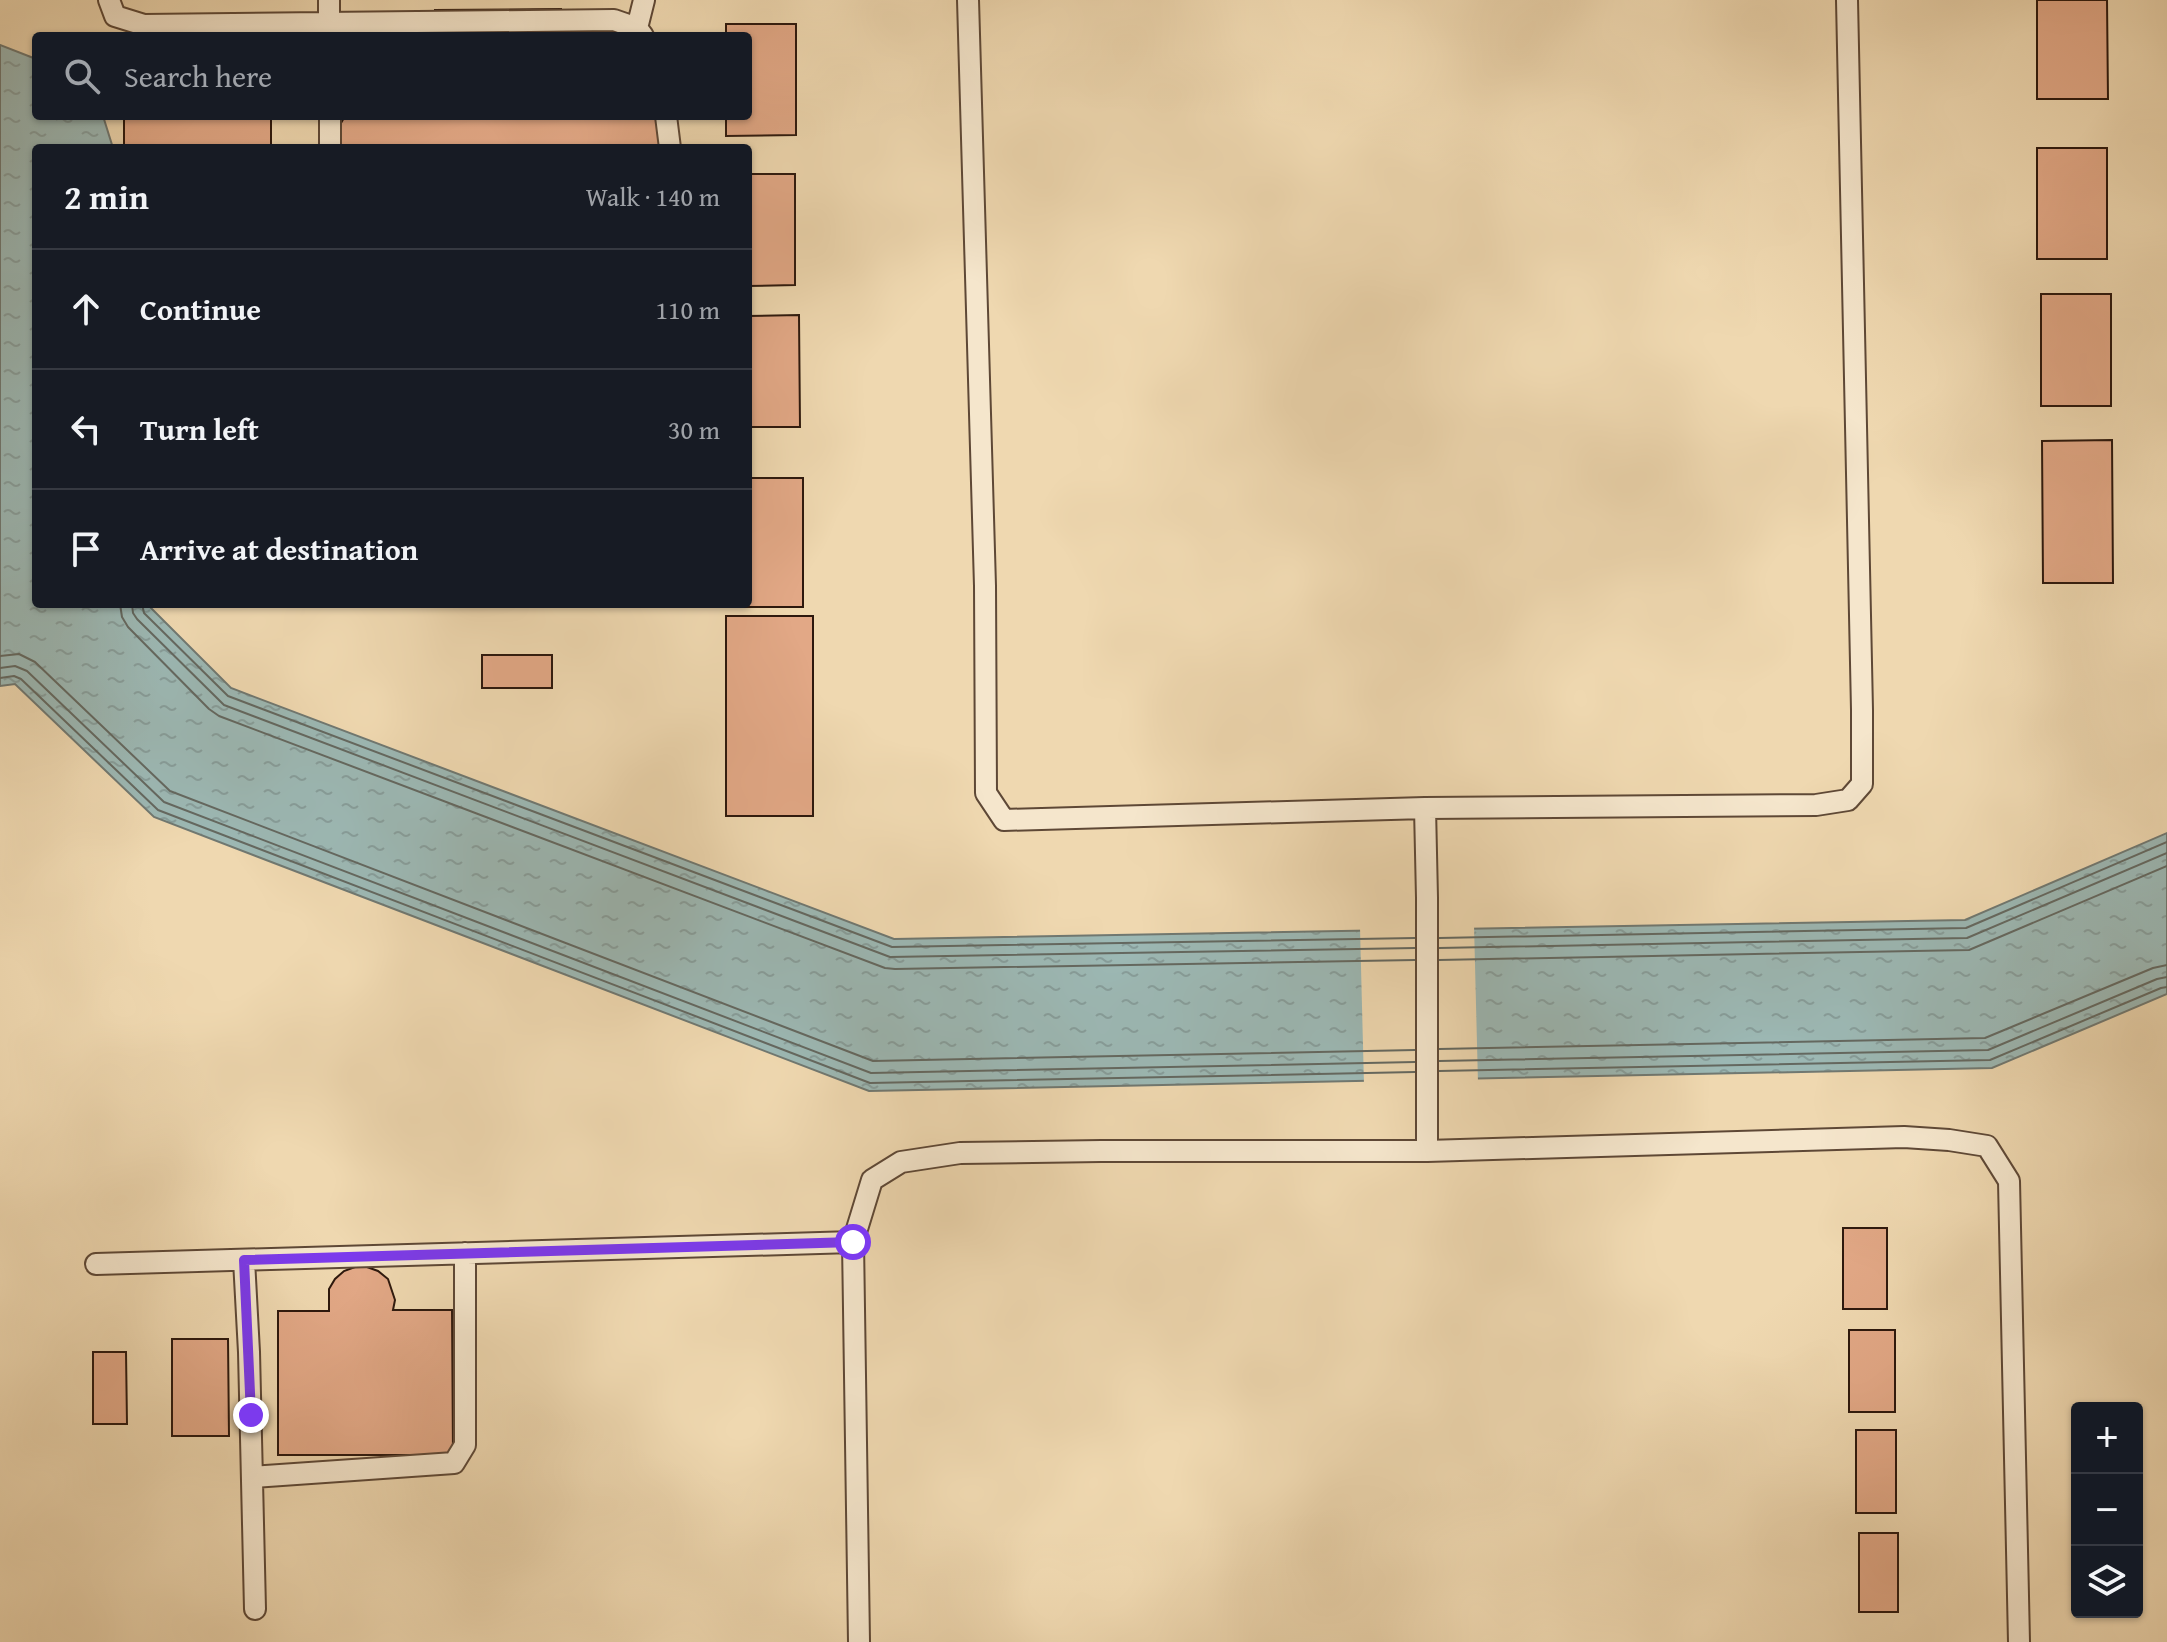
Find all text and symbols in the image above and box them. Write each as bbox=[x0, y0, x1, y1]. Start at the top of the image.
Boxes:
search box bbox=[32, 32, 752, 120]
icon: search bbox=[60, 54, 104, 98]
text: Search here bbox=[124, 54, 272, 98]
text: 2 min bbox=[64, 172, 149, 221]
text: Walk · 140 m bbox=[586, 177, 720, 216]
icon: ahead bbox=[64, 287, 108, 331]
text: Continue bbox=[140, 287, 261, 331]
text: 110 m bbox=[655, 290, 720, 329]
icon: left bbox=[64, 407, 108, 451]
text: Turn left bbox=[140, 407, 259, 451]
text: 30 m bbox=[668, 410, 720, 449]
icon: arrive bbox=[64, 527, 108, 571]
text: Arrive at destination bbox=[140, 527, 418, 571]
route start bbox=[835, 1224, 871, 1260]
route end bbox=[233, 1397, 269, 1433]
map controls bbox=[2071, 1402, 2143, 1618]
button: + bbox=[2071, 1402, 2143, 1474]
button: − bbox=[2071, 1474, 2143, 1546]
button: layers bbox=[2071, 1546, 2143, 1618]

